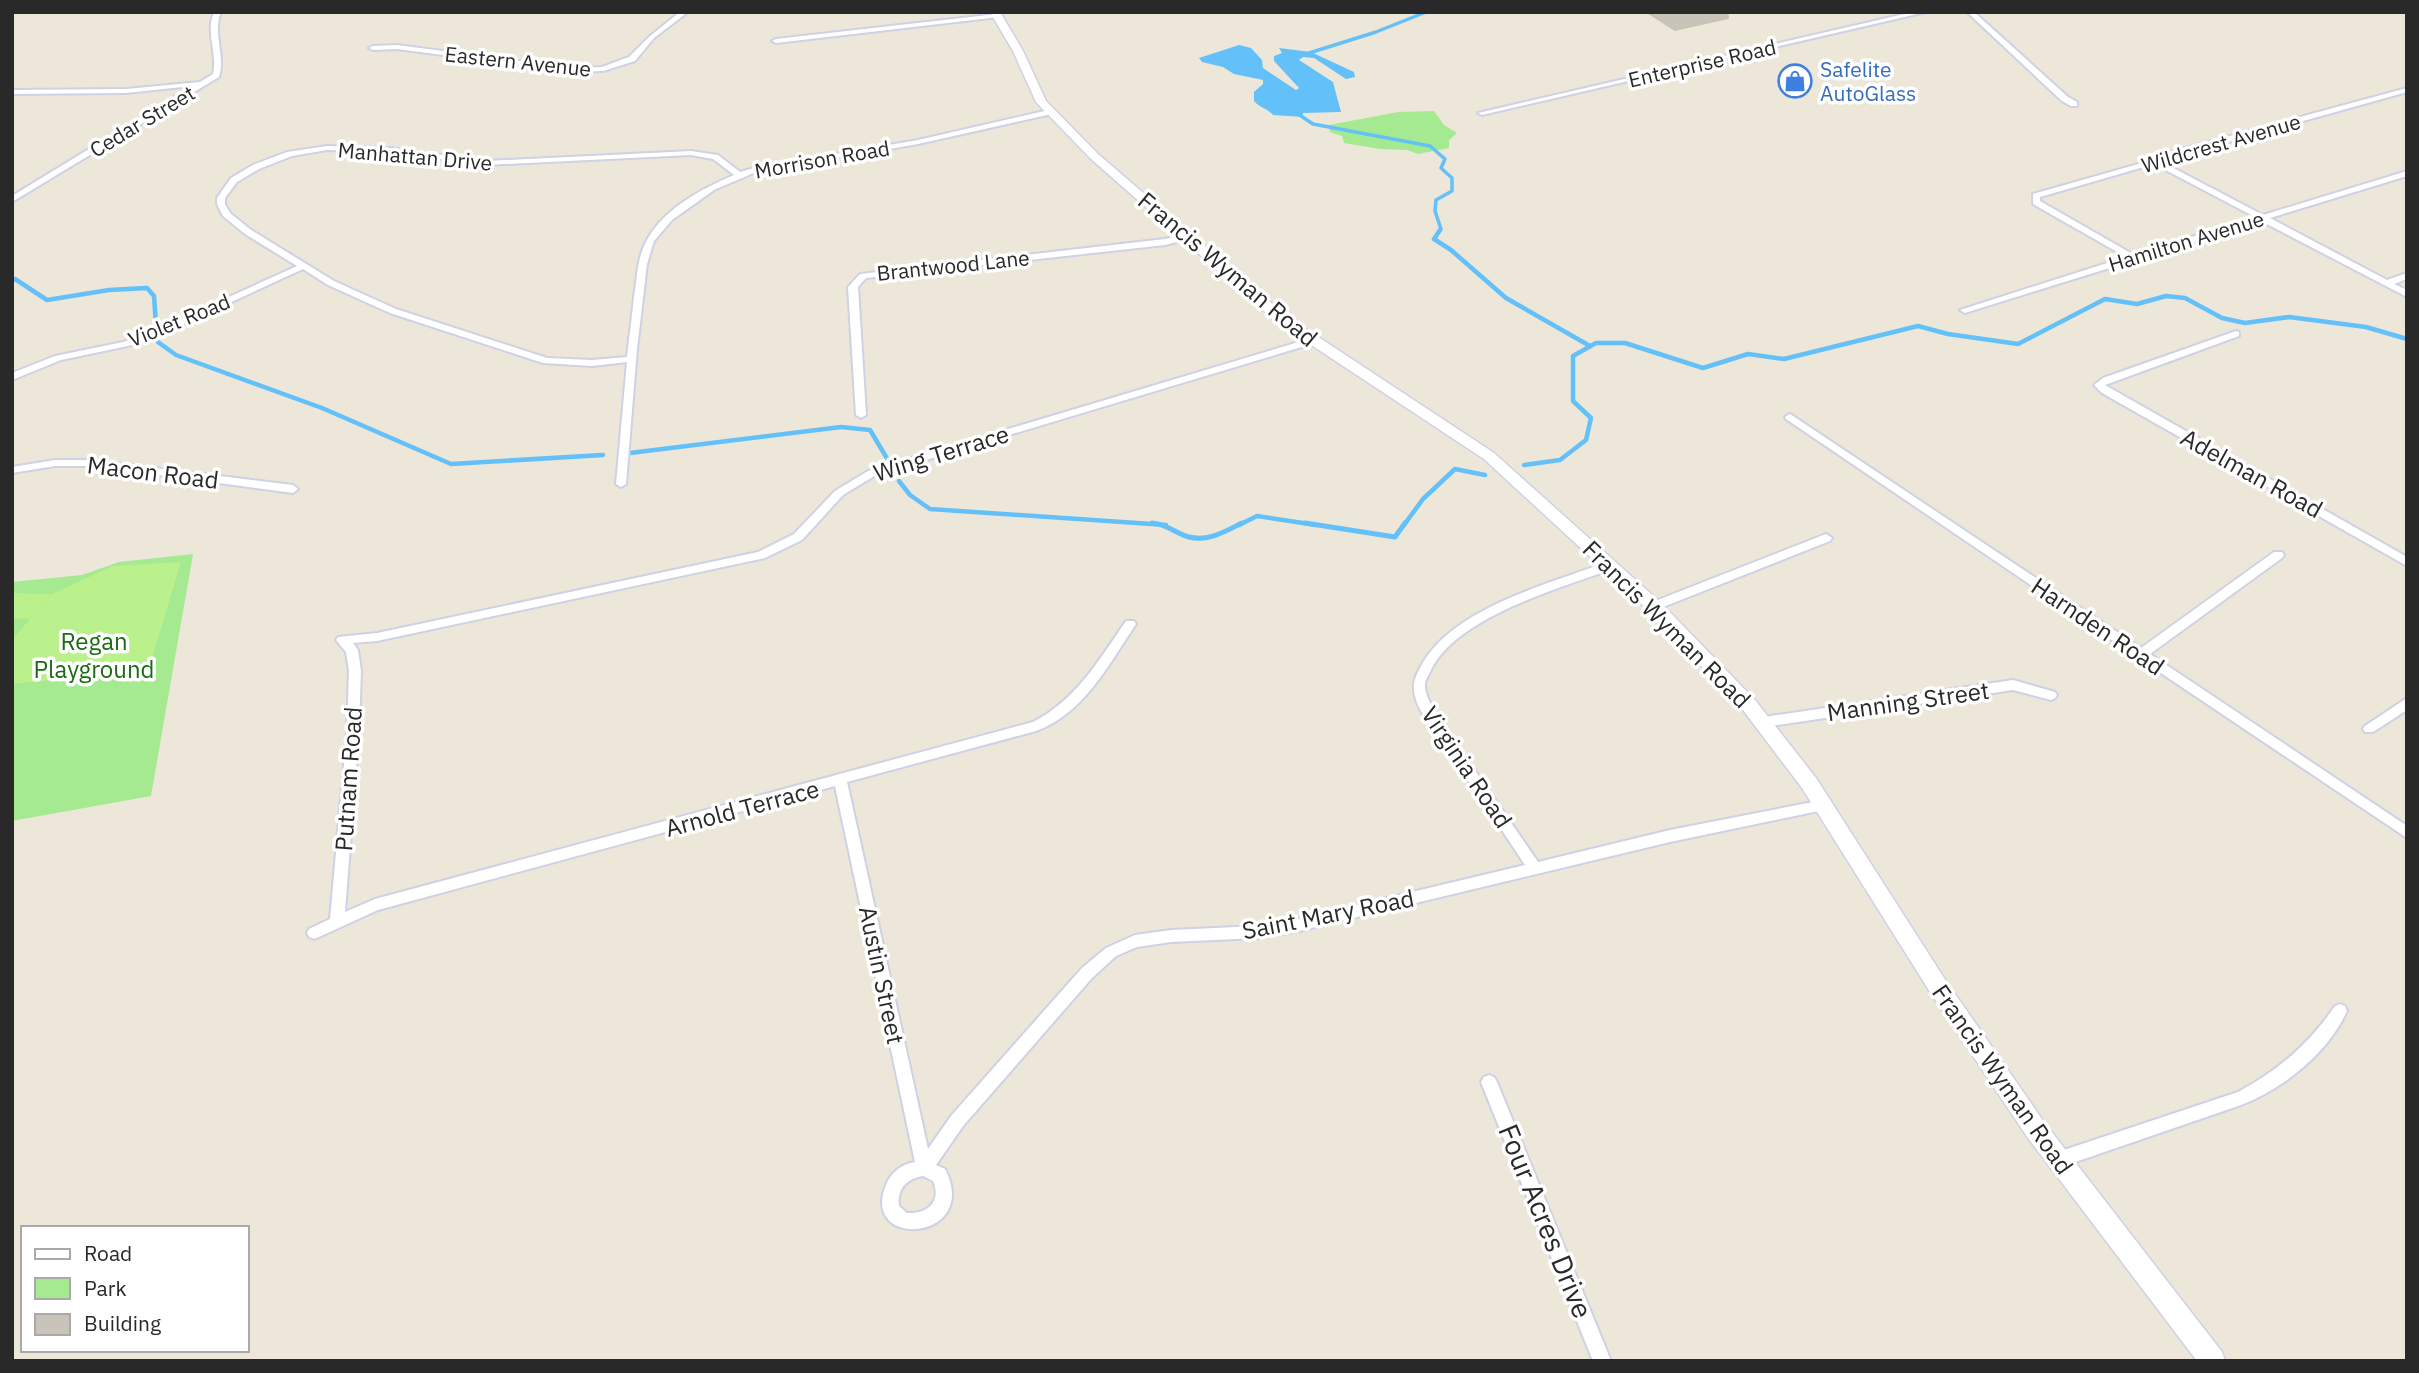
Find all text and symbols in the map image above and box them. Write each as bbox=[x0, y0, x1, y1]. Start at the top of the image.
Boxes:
street label: Enterprise Road bbox=[1625, 32, 1779, 94]
street label: Eastern Avenue bbox=[443, 39, 593, 83]
place label: Safelite AutoGlass bbox=[1820, 55, 1916, 107]
shop icon: Safelite AutoGlass bbox=[1776, 62, 1814, 100]
street label: Cedar Street bbox=[84, 79, 200, 163]
street label: Wildcrest Avenue bbox=[2138, 107, 2304, 179]
street label: Morrison Road bbox=[752, 133, 892, 185]
street label: Manhattan Drive bbox=[337, 135, 493, 177]
street label: Francis Wyman Road bbox=[1131, 184, 1325, 354]
street label: Hamilton Avenue bbox=[2105, 204, 2267, 278]
street label: Brantwood Lane bbox=[875, 243, 1031, 287]
street label: Violet Road bbox=[124, 287, 234, 353]
street label: Wing Terrace bbox=[869, 417, 1013, 489]
street label: Adelman Road bbox=[2175, 421, 2329, 525]
street label: Macon Road bbox=[85, 448, 221, 496]
street label: Francis Wyman Road bbox=[1576, 533, 1758, 715]
street label: Harnden Road bbox=[2025, 570, 2171, 682]
park label: Regan Playground bbox=[33, 625, 155, 685]
street label: Manning Street bbox=[1825, 674, 1991, 728]
street label: Virginia Road bbox=[1414, 700, 1520, 834]
street label: Putnam Road bbox=[327, 706, 369, 852]
street label: Arnold Terrace bbox=[661, 772, 823, 844]
street label: Saint Mary Road bbox=[1239, 882, 1417, 946]
street label: Austin Street bbox=[852, 903, 912, 1047]
street label: Francis Wyman Road bbox=[1925, 978, 2081, 1180]
street label: Four Acres Drive bbox=[1490, 1118, 1602, 1324]
legend bbox=[21, 1226, 248, 1352]
text: Road bbox=[84, 1239, 132, 1267]
text: Park bbox=[84, 1274, 127, 1302]
text: Building bbox=[84, 1309, 161, 1337]

